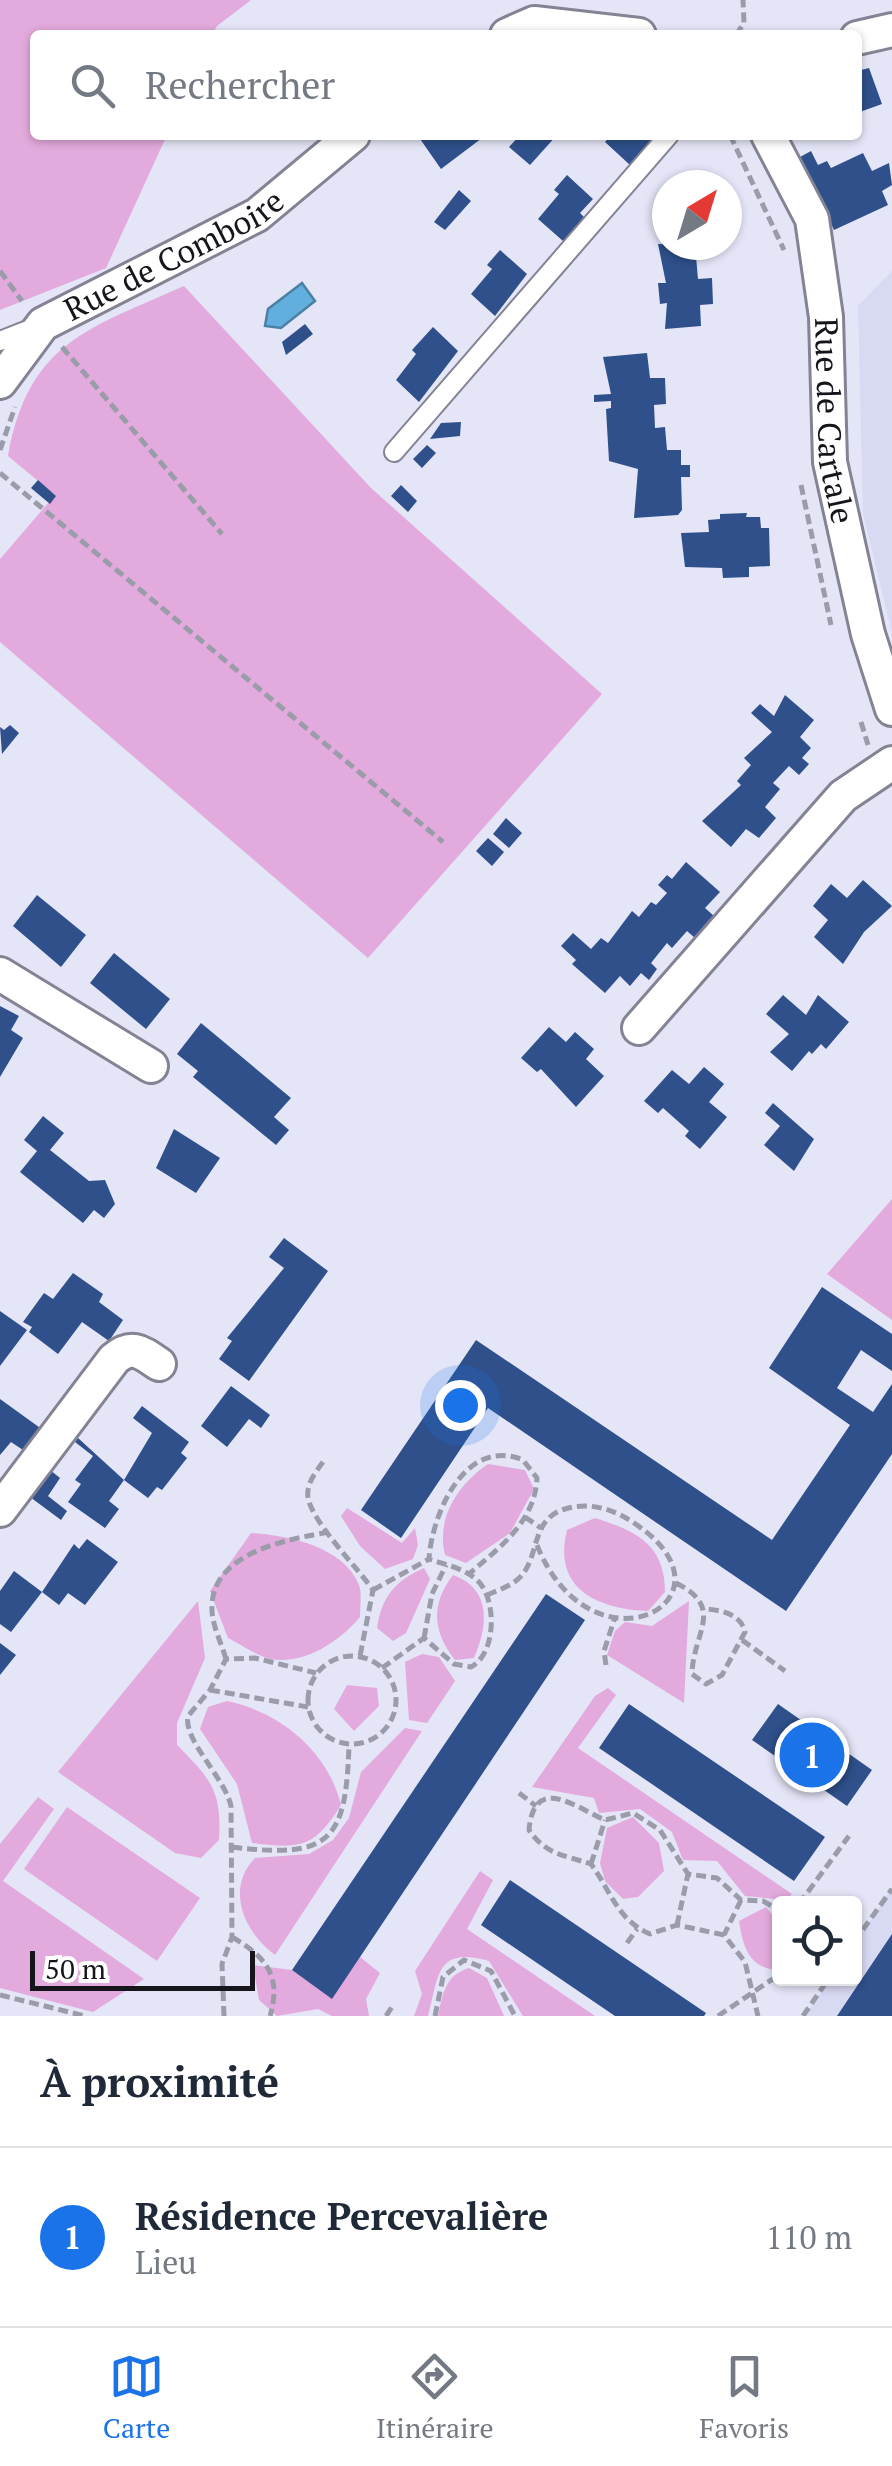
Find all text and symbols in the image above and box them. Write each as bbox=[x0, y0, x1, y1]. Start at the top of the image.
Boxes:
search box bbox=[30, 30, 862, 140]
icon: search bbox=[65, 58, 120, 113]
text: Rechercher bbox=[145, 60, 335, 110]
north arrow bbox=[652, 170, 742, 260]
street label: Rue de Comboire bbox=[57, 180, 292, 330]
street label: Rue de Cartale bbox=[806, 317, 865, 528]
your location bbox=[435, 1380, 486, 1431]
pin: 1 bbox=[780, 1718, 844, 1792]
map controls bbox=[772, 1896, 862, 1986]
button: locate bbox=[772, 1896, 862, 1986]
scale bar bbox=[30, 1946, 255, 1990]
text: 50 m bbox=[45, 1950, 106, 1987]
text: À proximité bbox=[40, 2053, 279, 2109]
text: Résidence Percevalière bbox=[135, 2191, 549, 2241]
text: 1 bbox=[63, 2216, 82, 2258]
text: 110 m bbox=[765, 2216, 852, 2258]
text: Lieu bbox=[135, 2241, 197, 2283]
tab: Carte bbox=[103, 2349, 170, 2446]
tab: Itinéraire bbox=[376, 2349, 494, 2446]
tab: Favoris bbox=[699, 2349, 789, 2446]

